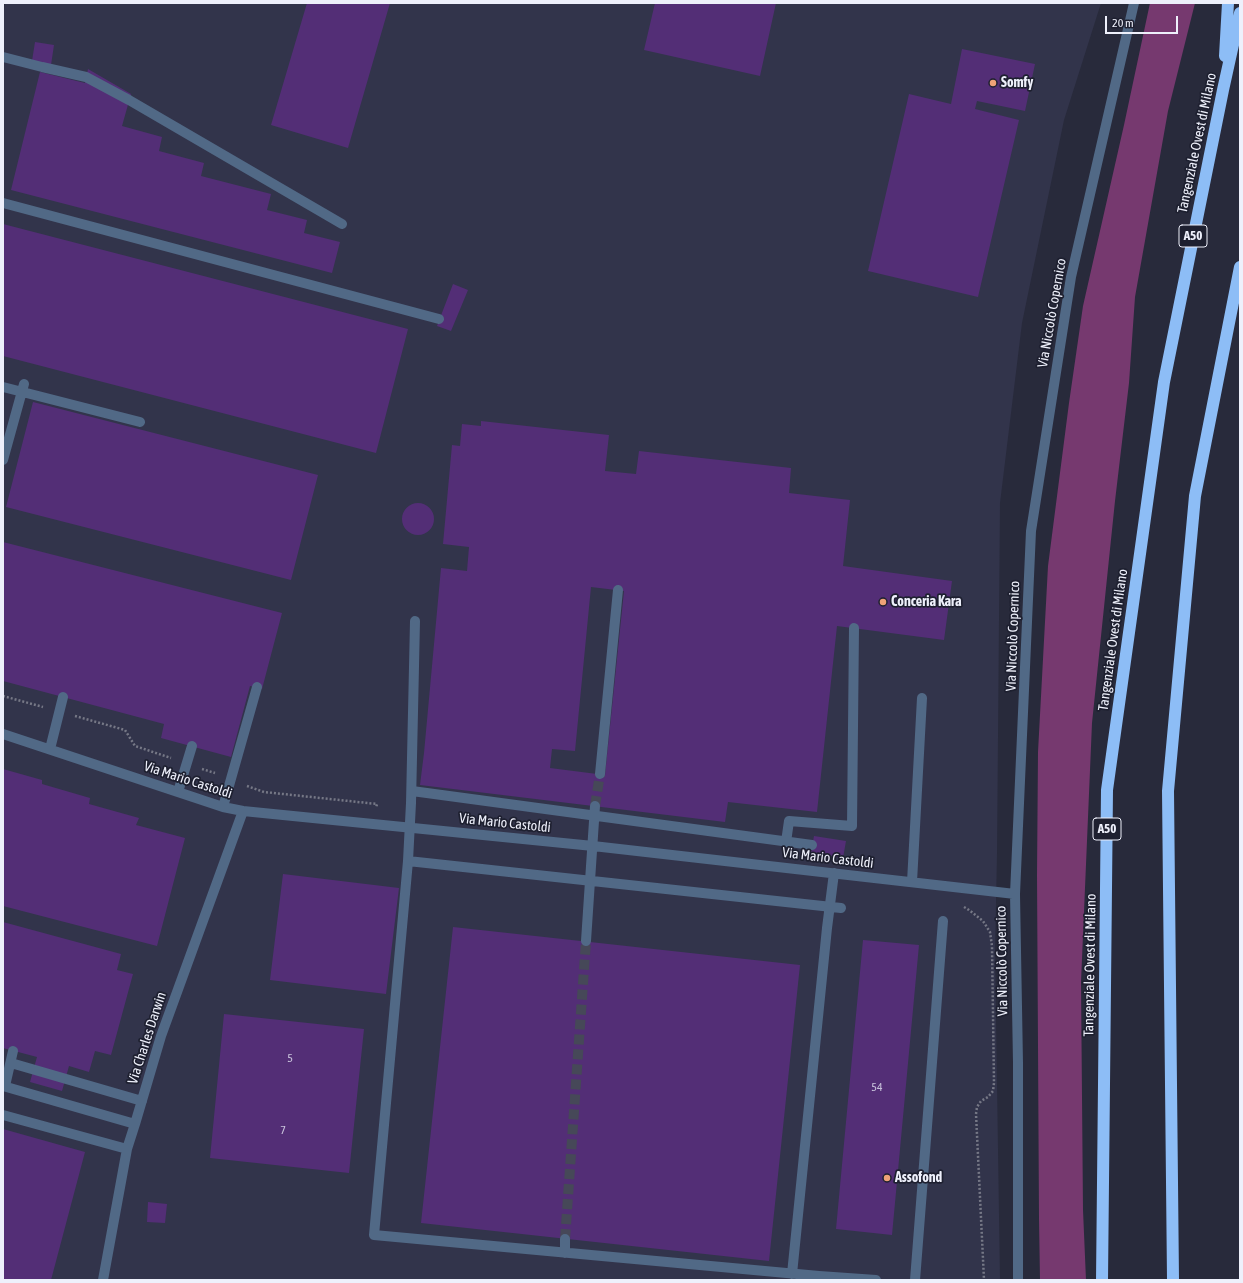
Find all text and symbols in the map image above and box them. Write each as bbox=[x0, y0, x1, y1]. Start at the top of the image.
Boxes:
scale bar bbox=[1107, 8, 1180, 34]
text: 20 m bbox=[1112, 16, 1134, 30]
street label: Tangenziale Ovest di Milano bbox=[1174, 71, 1220, 215]
place label: Somfy bbox=[1001, 75, 1033, 91]
marker: Somfy bbox=[988, 78, 998, 88]
road number: A50 bbox=[1179, 225, 1207, 247]
street label: Via Niccolò Copernico bbox=[1034, 257, 1070, 369]
street label: Tangenziale Ovest di Milano bbox=[1095, 568, 1131, 712]
street label: Via Niccolò Copernico bbox=[1003, 580, 1023, 692]
place label: Conceria Kara bbox=[891, 594, 961, 610]
marker: Conceria Kara bbox=[878, 597, 888, 607]
street label: Via Mario Castoldi bbox=[142, 758, 234, 802]
street label: Via Mario Castoldi bbox=[458, 810, 552, 836]
road number: A50 bbox=[1093, 818, 1121, 840]
street label: Via Mario Castoldi bbox=[781, 844, 875, 872]
street label: Tangenziale Ovest di Milano bbox=[1080, 893, 1100, 1037]
street label: Via Niccolò Copernico bbox=[993, 905, 1011, 1017]
street label: Via Charles Darwin bbox=[124, 990, 170, 1086]
house number: 5 bbox=[287, 1051, 293, 1065]
house number: 54 bbox=[871, 1080, 883, 1094]
house number: 7 bbox=[280, 1123, 286, 1137]
place label: Assofond bbox=[895, 1170, 942, 1186]
marker: Assofond bbox=[882, 1173, 892, 1183]

